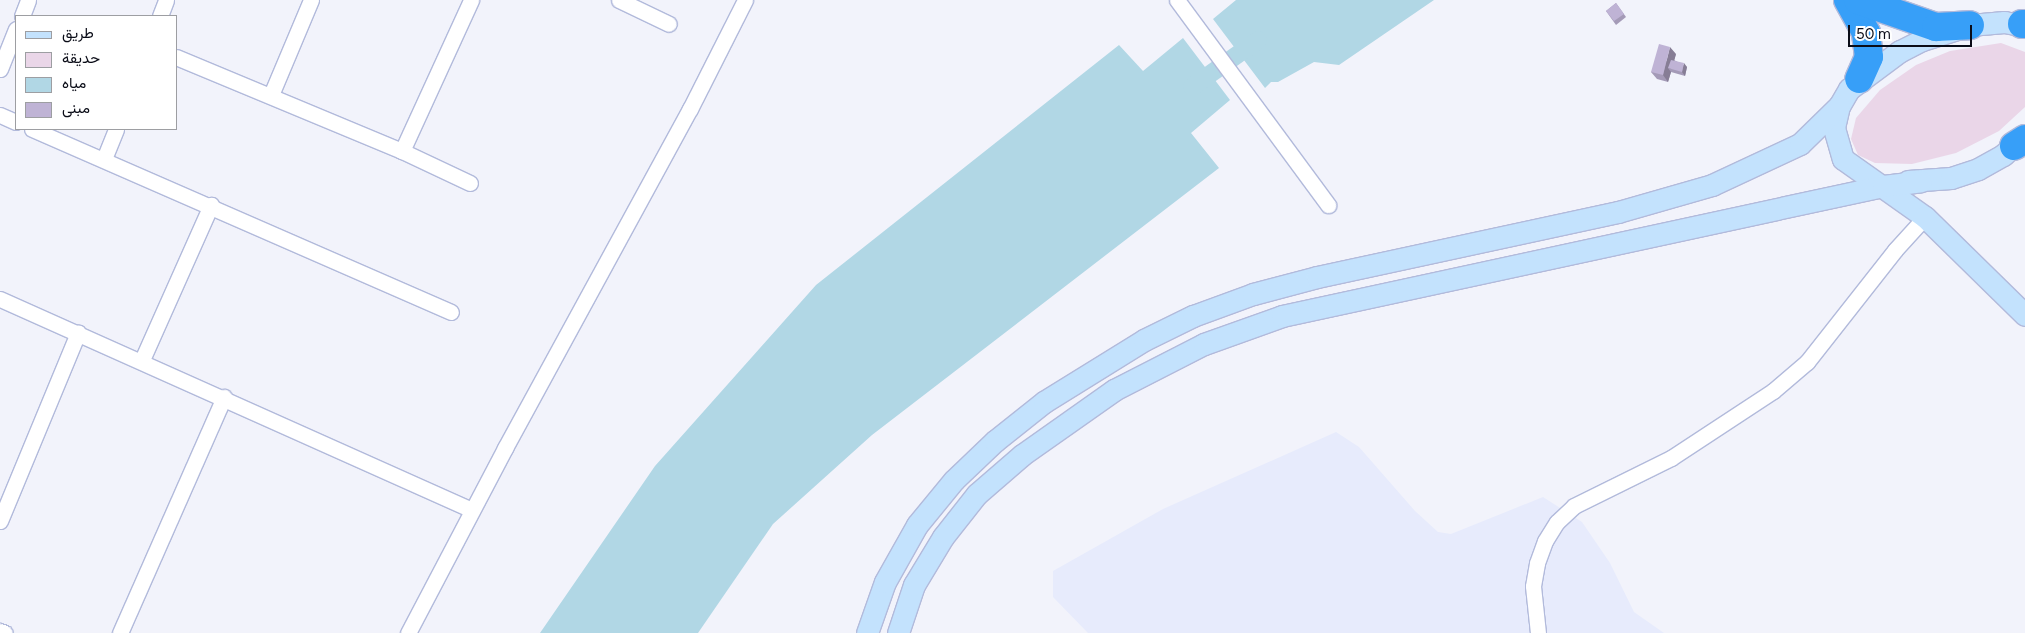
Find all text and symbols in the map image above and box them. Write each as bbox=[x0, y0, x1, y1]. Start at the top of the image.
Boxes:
legend bbox=[15, 15, 178, 130]
scale bar bbox=[1850, 15, 1974, 47]
text: طريق bbox=[62, 24, 94, 42]
text: 50 m bbox=[1856, 25, 1891, 43]
text: حديقة bbox=[62, 49, 100, 67]
text: مياه bbox=[62, 74, 86, 92]
text: مبنى bbox=[62, 99, 90, 117]

